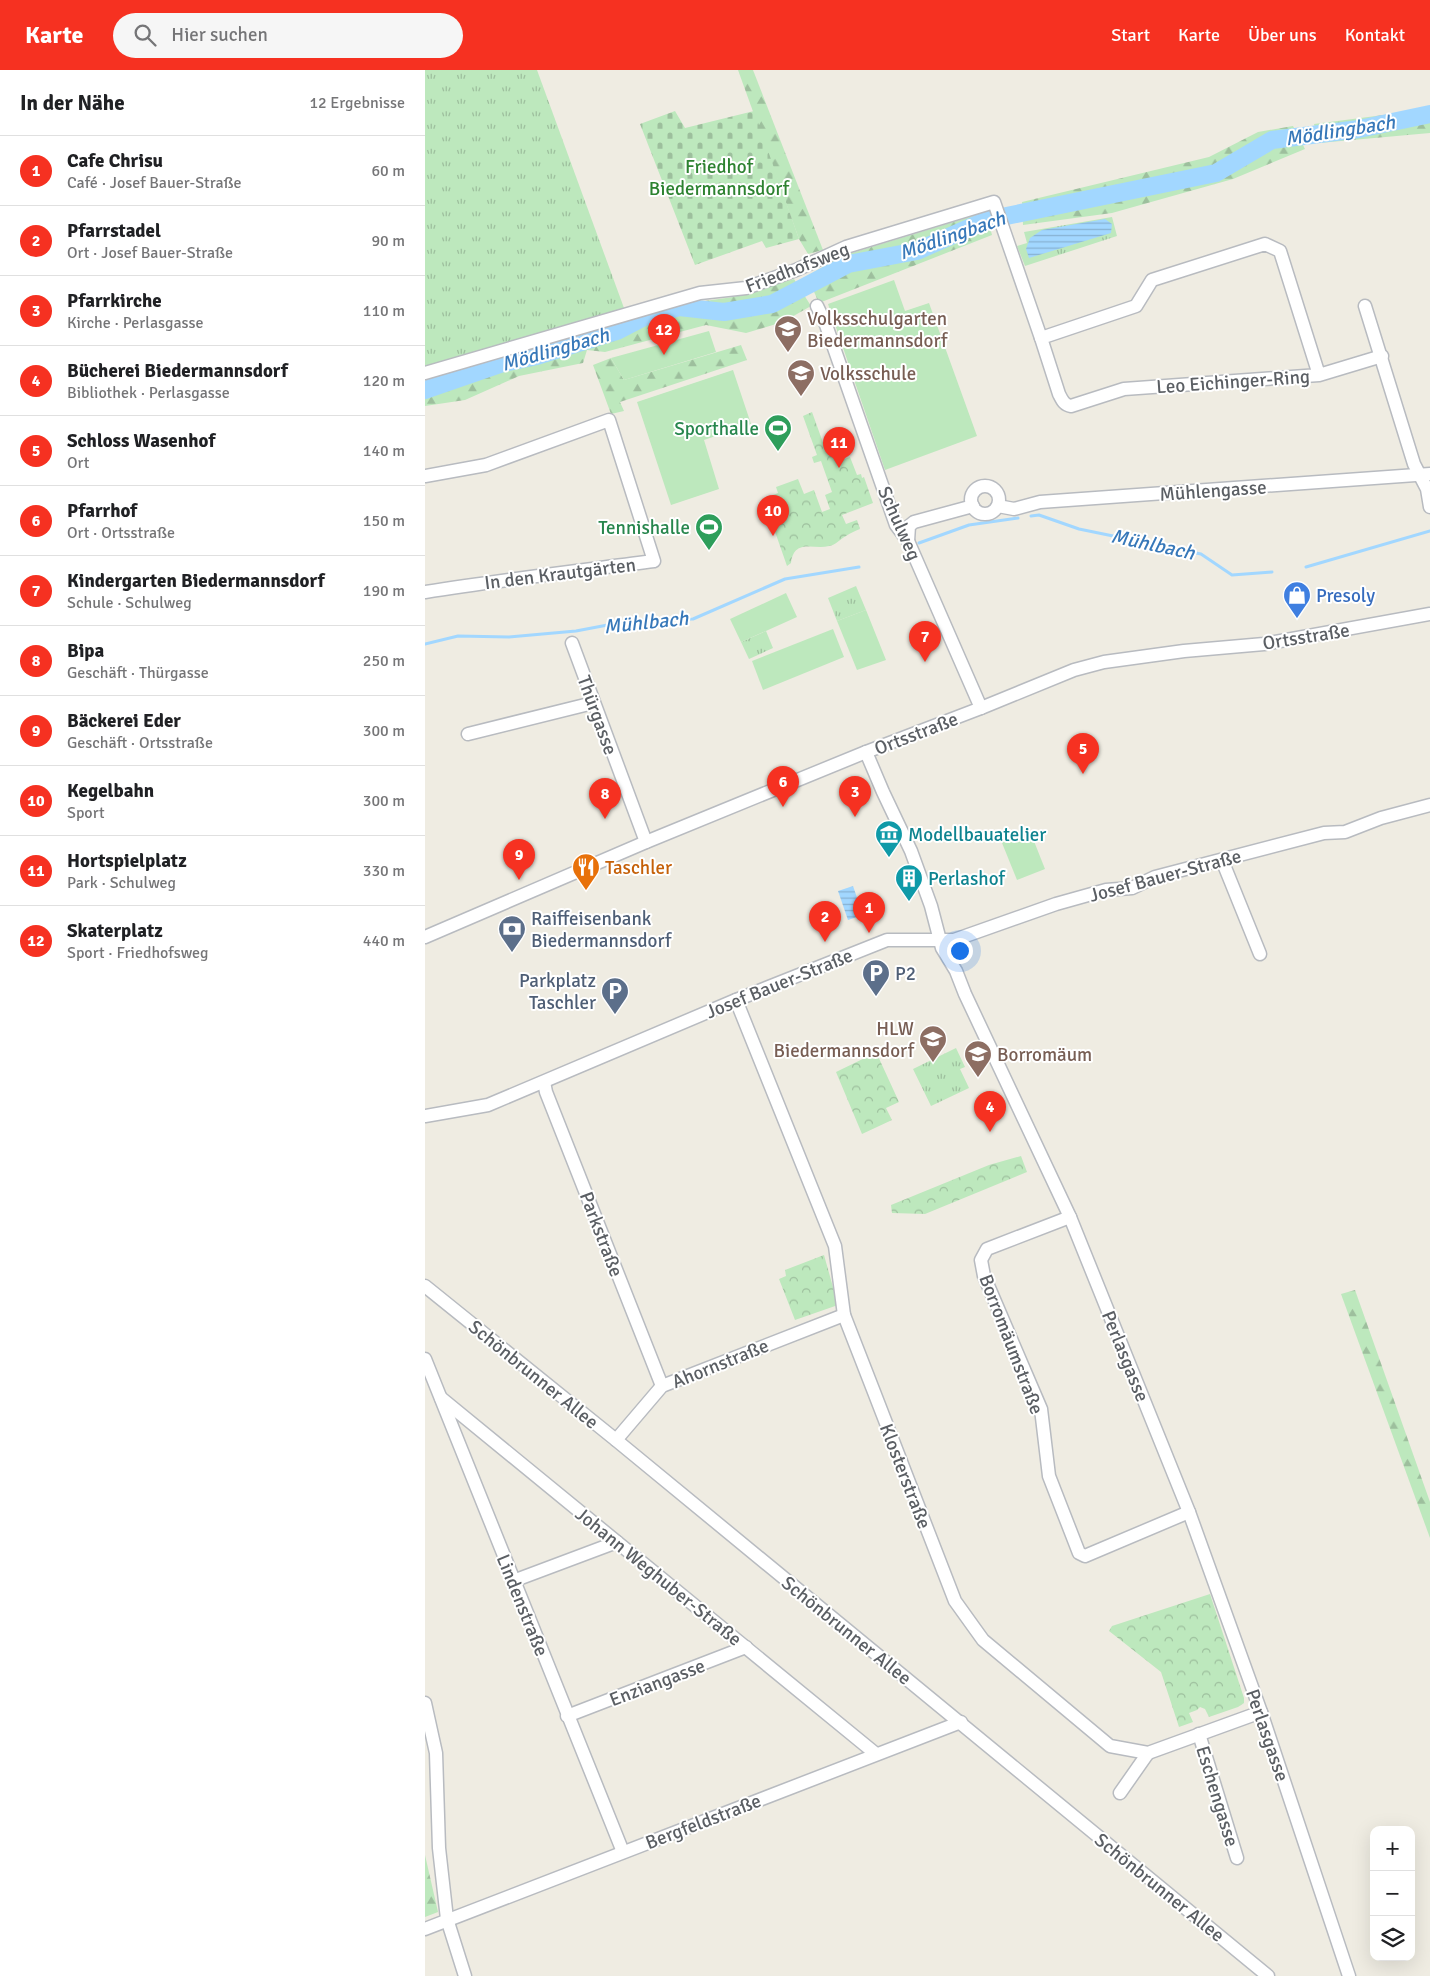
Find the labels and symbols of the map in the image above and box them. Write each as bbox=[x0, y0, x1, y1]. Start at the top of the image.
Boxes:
water label: Mödlingbach bbox=[1283, 109, 1398, 152]
park label: Friedhof Biedermannsdorf bbox=[649, 155, 791, 201]
water label: Mödlingbach bbox=[896, 205, 1010, 265]
street label: Friedhofsweg bbox=[742, 237, 853, 299]
place label: Volksschulgarten Biedermannsdorf bbox=[807, 307, 949, 353]
pin: 12 bbox=[648, 314, 680, 355]
school or university icon: Volksschulgarten Biedermannsdorf bbox=[773, 314, 803, 353]
water label: Mödlingbach bbox=[498, 322, 613, 377]
school or university icon: Volksschule bbox=[786, 358, 816, 397]
place label: Volksschule bbox=[820, 362, 916, 386]
street label: Leo Eichinger-Ring bbox=[1155, 365, 1311, 399]
sports icon: Sporthalle bbox=[763, 413, 793, 452]
place label: Sporthalle bbox=[674, 417, 759, 441]
pin: 11 bbox=[823, 427, 855, 468]
street label: Mühlengasse bbox=[1159, 475, 1267, 507]
street label: Schulweg bbox=[872, 483, 926, 564]
pin: 10 bbox=[757, 495, 789, 536]
sports icon: Tennishalle bbox=[694, 512, 724, 551]
place label: Tennishalle bbox=[598, 516, 690, 540]
water label: Mühlbach bbox=[1109, 523, 1198, 566]
street label: In den Krautgärten bbox=[483, 553, 637, 595]
shop icon: Presoly bbox=[1282, 580, 1312, 619]
place label: Presoly bbox=[1316, 584, 1375, 608]
water label: Mühlbach bbox=[603, 606, 691, 639]
street label: Ortsstraße bbox=[1261, 618, 1351, 656]
pin: 7 bbox=[909, 621, 941, 662]
street label: Thürgasse bbox=[572, 672, 622, 758]
street label: Ortsstraße bbox=[871, 707, 962, 761]
pin: 5 bbox=[1067, 733, 1099, 774]
pin: 6 bbox=[767, 766, 799, 807]
pin: 3 bbox=[839, 776, 871, 817]
pin: 8 bbox=[589, 778, 621, 819]
museum icon: Modellbauatelier bbox=[874, 819, 904, 858]
place label: Modellbauatelier bbox=[908, 823, 1046, 847]
pin: 9 bbox=[503, 839, 535, 880]
street label: Josef Bauer-Straße bbox=[1087, 844, 1244, 908]
restaurant icon: Taschler bbox=[571, 852, 601, 891]
place label: Taschler bbox=[605, 856, 672, 880]
building icon: Perlashof bbox=[894, 863, 924, 902]
place label: Perlashof bbox=[928, 867, 1006, 891]
pin: 1 bbox=[853, 892, 885, 933]
pin: 2 bbox=[809, 901, 841, 942]
place label: Raiffeisenbank Biedermannsdorf bbox=[531, 907, 673, 953]
bank icon: Raiffeisenbank Biedermannsdorf bbox=[497, 914, 527, 953]
your location bbox=[947, 938, 973, 964]
street label: Josef Bauer-Straße bbox=[702, 943, 856, 1024]
parking icon: P2 bbox=[861, 958, 891, 997]
place label: P2 bbox=[895, 962, 916, 986]
place label: Parkplatz Taschler bbox=[519, 969, 596, 1015]
parking icon: Parkplatz Taschler bbox=[600, 976, 630, 1015]
place label: HLW Biedermannsdorf bbox=[774, 1017, 916, 1063]
school or university icon: HLW Biedermannsdorf bbox=[918, 1024, 948, 1063]
school or university icon: Borromäum bbox=[963, 1039, 993, 1078]
place label: Borromäum bbox=[997, 1043, 1092, 1067]
pin: 4 bbox=[974, 1091, 1006, 1132]
street label: Parkstraße bbox=[574, 1188, 628, 1280]
street label: Borromäumstraße bbox=[973, 1271, 1049, 1418]
street label: Perlasgasse bbox=[1096, 1307, 1154, 1405]
street label: Schönbrunner Allee bbox=[464, 1315, 603, 1434]
street label: Ahornstraße bbox=[669, 1334, 772, 1394]
street label: Klosterstraße bbox=[874, 1420, 936, 1532]
street label: Johann Weghuber-Straße bbox=[570, 1502, 746, 1651]
street label: Lindenstraße bbox=[491, 1551, 553, 1660]
street label: Schönbrunner Allee bbox=[777, 1571, 916, 1690]
street label: Enziangasse bbox=[606, 1654, 709, 1712]
street label: Perlasgasse bbox=[1240, 1686, 1294, 1785]
street label: Eschengasse bbox=[1190, 1743, 1244, 1850]
street label: Bergfeldstraße bbox=[642, 1789, 765, 1855]
street label: Schönbrunner Allee bbox=[1090, 1828, 1229, 1947]

